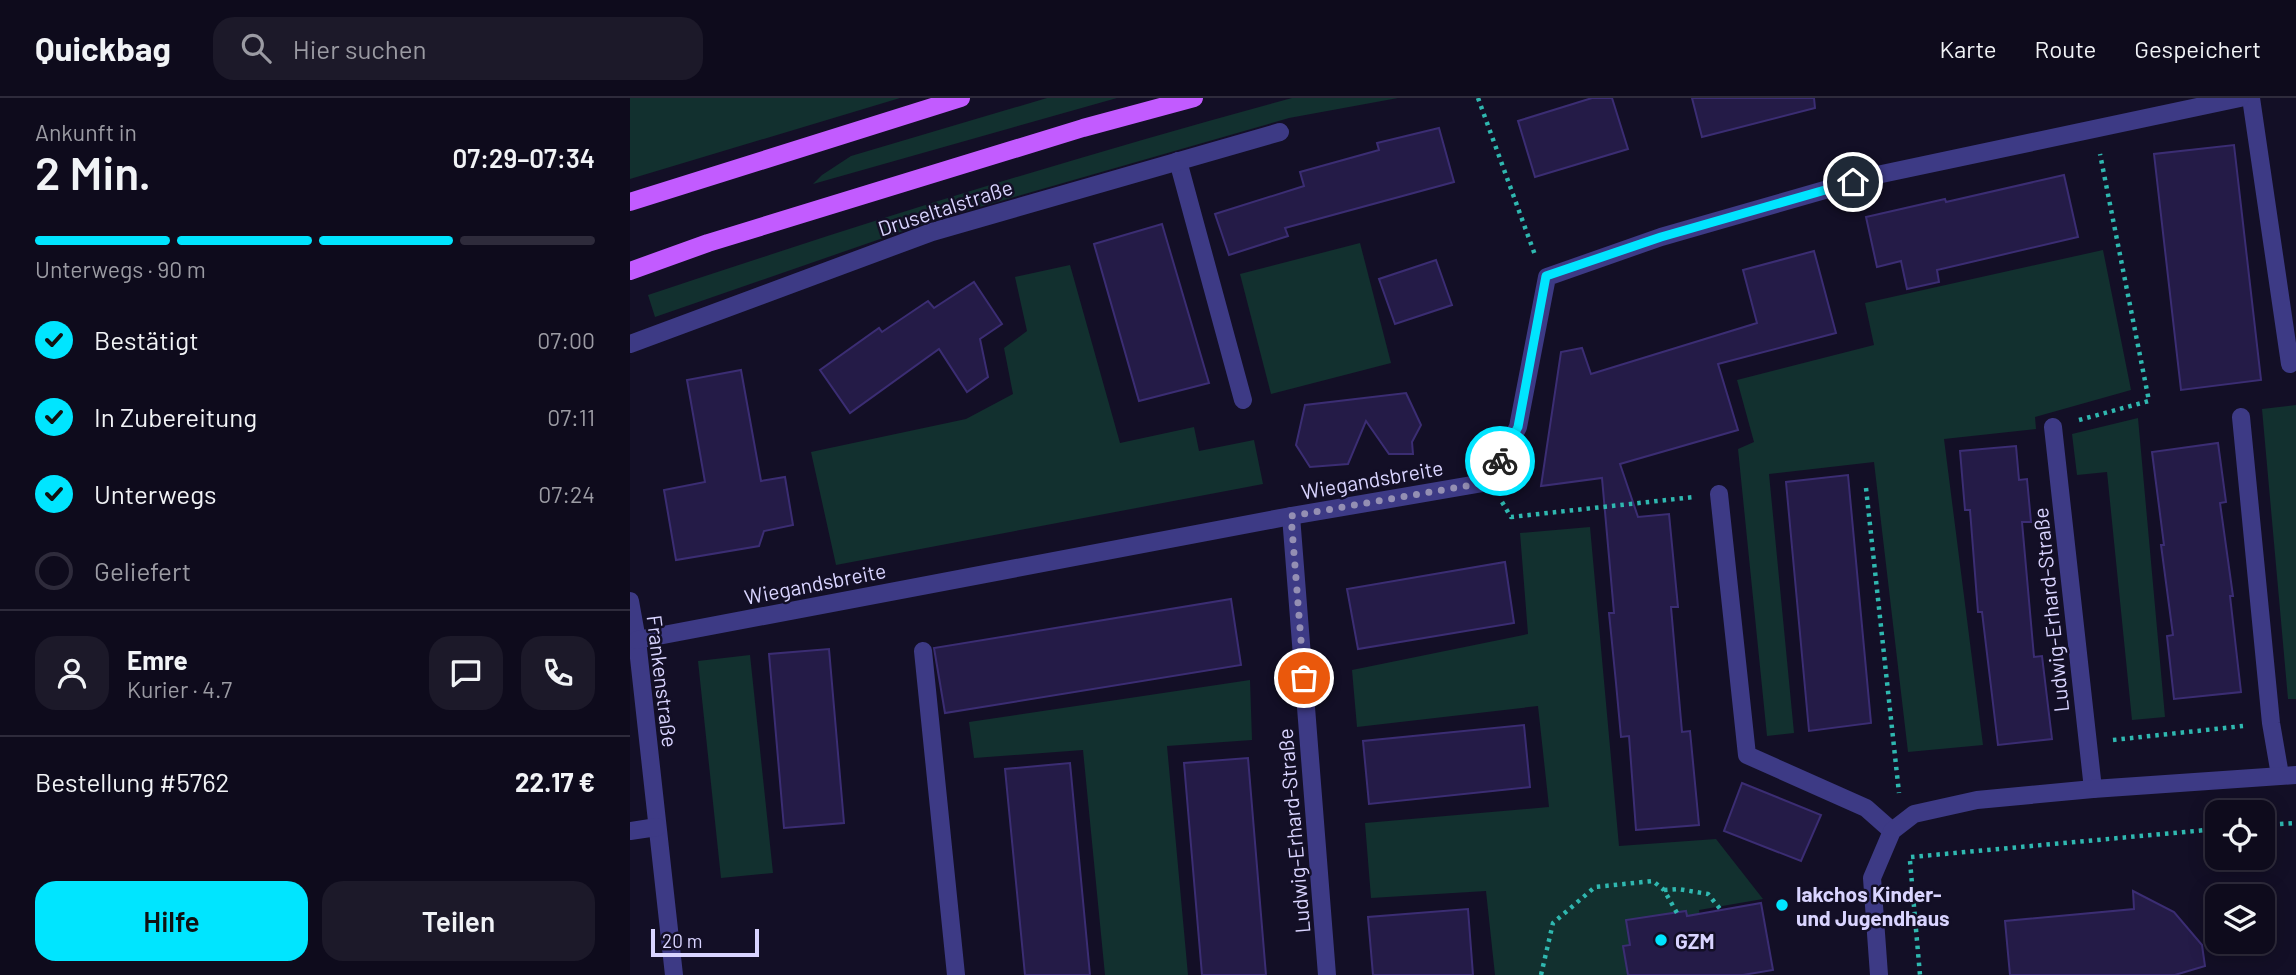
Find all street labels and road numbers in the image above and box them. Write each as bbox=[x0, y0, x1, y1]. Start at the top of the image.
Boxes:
street label: Druseltalstraße bbox=[874, 173, 1016, 241]
street label: Wiegandsbreite bbox=[1299, 454, 1445, 504]
street label: Ludwig-Erhard-Straße bbox=[2027, 507, 2073, 713]
street label: Wiegandsbreite bbox=[742, 557, 888, 609]
street label: Frankenstraße bbox=[642, 614, 684, 748]
street label: Ludwig-Erhard-Straße bbox=[1272, 728, 1314, 934]

